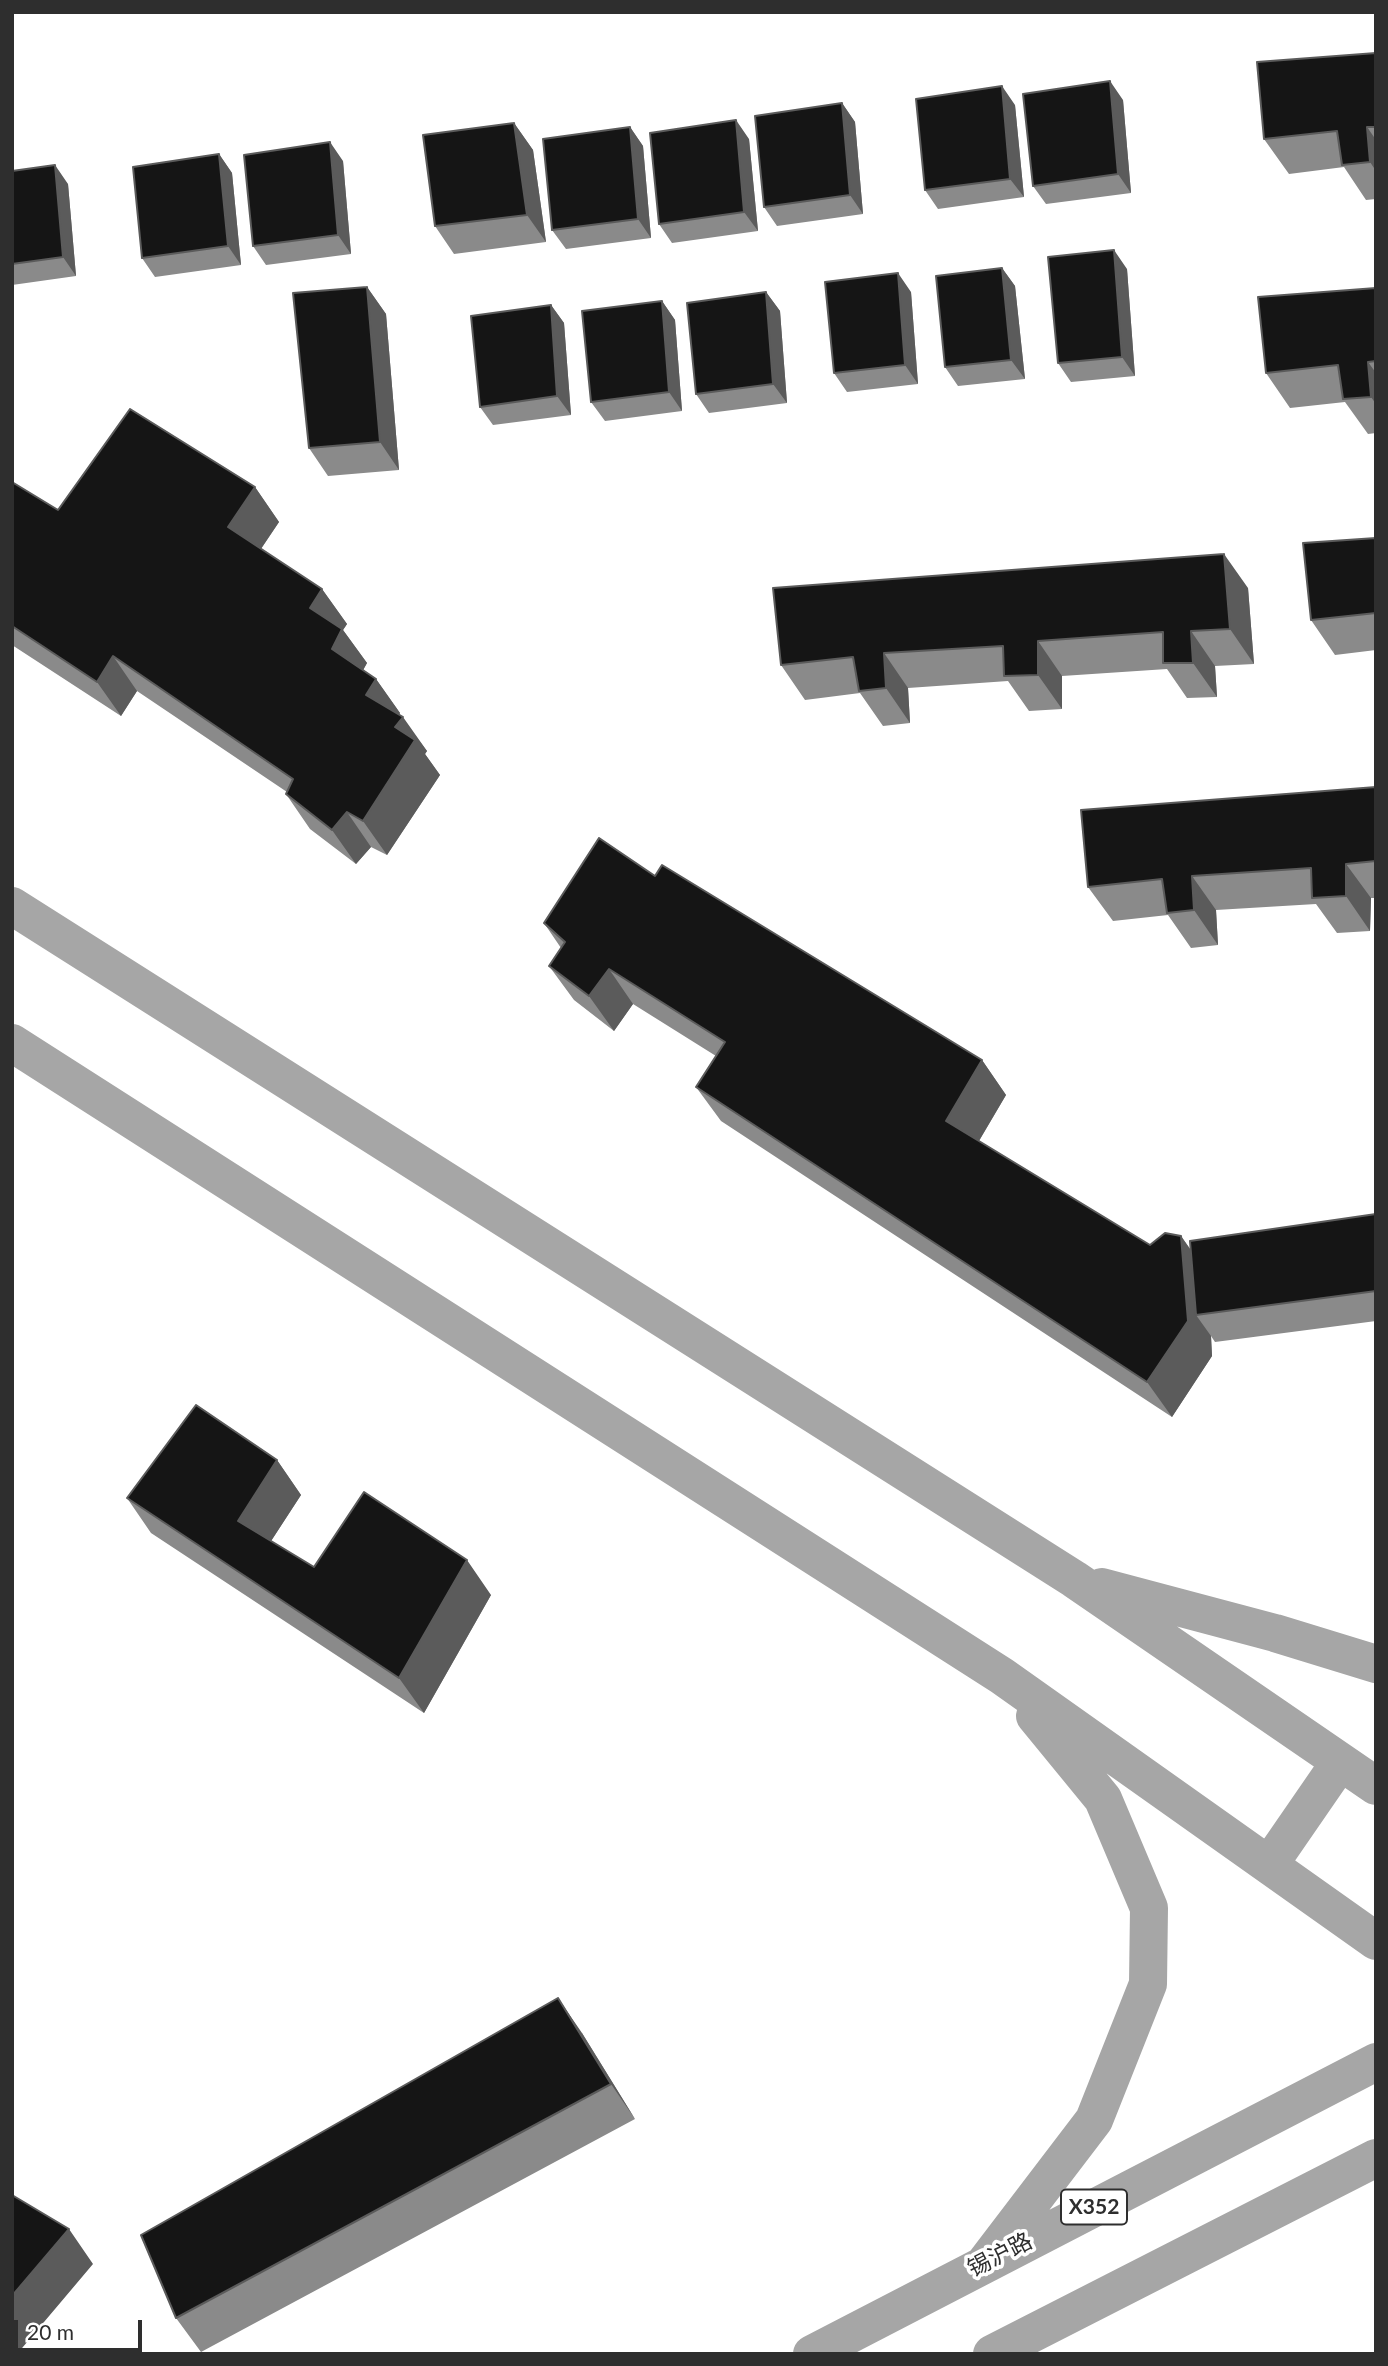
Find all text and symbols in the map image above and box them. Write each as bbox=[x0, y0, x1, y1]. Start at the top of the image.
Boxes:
road number: X352 bbox=[1061, 2190, 1127, 2224]
street label: 锡沪路 bbox=[963, 2227, 1037, 2283]
scale bar bbox=[18, 2306, 145, 2350]
text: 20 m bbox=[27, 2319, 74, 2344]

